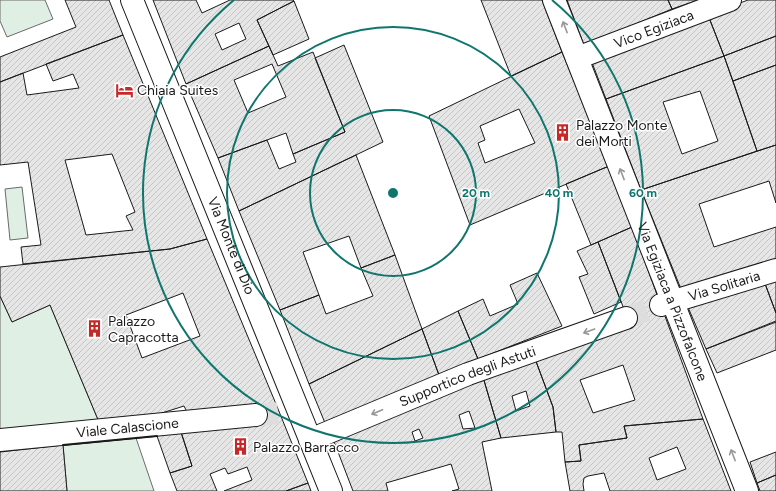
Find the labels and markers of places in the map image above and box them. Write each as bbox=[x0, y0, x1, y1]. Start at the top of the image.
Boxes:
hotel icon: Chiaia Suites bbox=[114, 80, 134, 100]
place label: Chiaia Suites bbox=[137, 82, 218, 99]
place label: Palazzo Monte dei Morti bbox=[576, 117, 668, 150]
building icon: Palazzo Monte dei Morti bbox=[553, 123, 573, 143]
centre of rings bbox=[386, 186, 400, 200]
place label: Palazzo Capracotta bbox=[108, 313, 179, 346]
building icon: Palazzo Capracotta bbox=[85, 319, 105, 339]
building icon: Palazzo Barracco bbox=[230, 437, 250, 457]
place label: Palazzo Barracco bbox=[253, 439, 359, 456]

